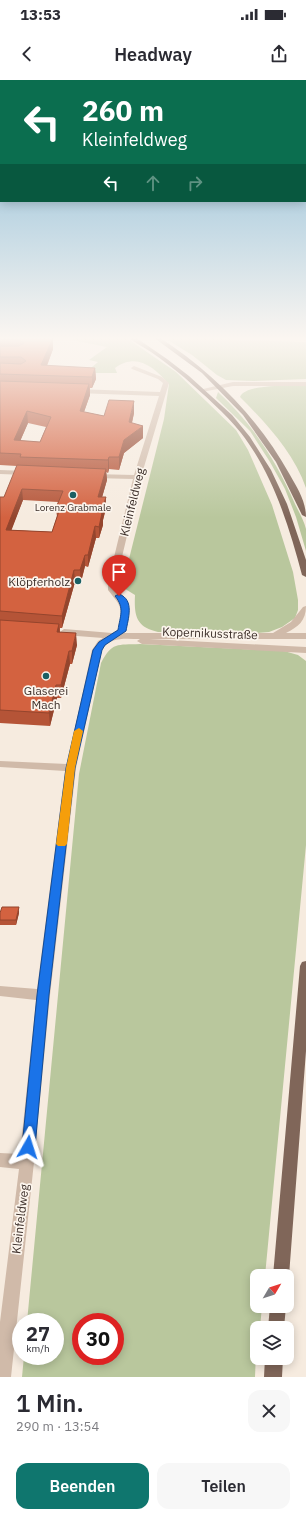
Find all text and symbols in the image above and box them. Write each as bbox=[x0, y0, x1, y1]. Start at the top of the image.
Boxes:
text: 13:53 bbox=[20, 5, 61, 24]
icon: back bbox=[16, 43, 38, 65]
text: Headway bbox=[114, 43, 192, 66]
icon: share bbox=[268, 43, 290, 65]
text: 260 m bbox=[82, 92, 164, 129]
icon: left bbox=[16, 96, 68, 148]
text: Kleinfeldweg bbox=[82, 128, 187, 151]
icon: left bbox=[100, 172, 122, 194]
icon: ahead bbox=[142, 172, 164, 194]
icon: right bbox=[184, 172, 206, 194]
street label: Kleinfeldweg bbox=[116, 466, 148, 538]
marker: Lorenz Grabmale bbox=[68, 490, 78, 500]
place label: Lorenz Grabmale bbox=[35, 501, 112, 514]
pin bbox=[102, 555, 136, 596]
icon: arrive bbox=[108, 561, 130, 583]
place label: Klöpferholz bbox=[8, 574, 70, 589]
marker: Klöpferholz bbox=[73, 576, 83, 586]
street label: Kopernikusstraße bbox=[162, 624, 258, 642]
marker: Glaserei Mach bbox=[41, 671, 51, 681]
place label: Glaserei Mach bbox=[24, 683, 68, 712]
position arrow bbox=[7, 1126, 49, 1168]
street label: Kleinfeldweg bbox=[8, 1183, 32, 1255]
north arrow bbox=[250, 1269, 294, 1313]
map controls bbox=[250, 1269, 294, 1365]
speed limit sign: 30 bbox=[72, 1313, 124, 1365]
text: 27 bbox=[26, 1320, 50, 1347]
button: layers bbox=[250, 1321, 294, 1365]
text: km/h bbox=[26, 1342, 50, 1355]
text: 1 Min. bbox=[16, 1387, 84, 1419]
button: close bbox=[248, 1390, 290, 1432]
text: 290 m · 13:54 bbox=[16, 1418, 99, 1435]
button: Beenden bbox=[16, 1463, 149, 1509]
button: Teilen bbox=[157, 1463, 290, 1509]

